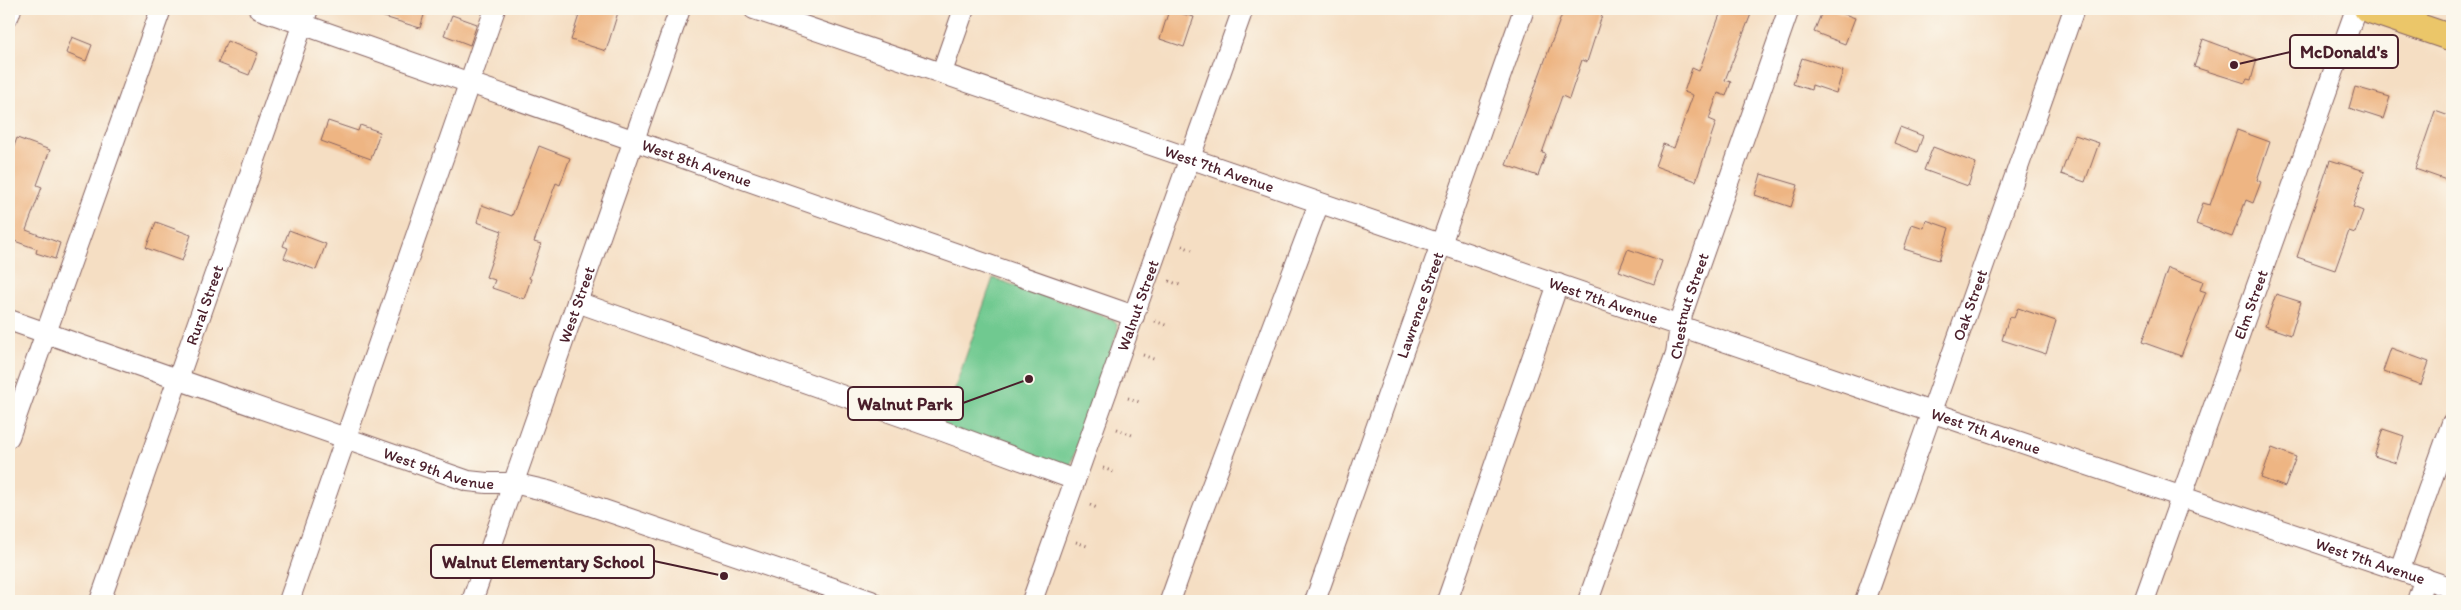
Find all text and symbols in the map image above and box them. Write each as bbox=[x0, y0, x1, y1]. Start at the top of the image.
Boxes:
callout: McDonald's bbox=[2290, 35, 2398, 68]
text: McDonald's bbox=[2300, 41, 2388, 63]
street label: West 8th Avenue bbox=[639, 135, 755, 191]
street label: West 7th Avenue bbox=[1162, 141, 1277, 196]
street label: Lawrence Street bbox=[1392, 249, 1448, 361]
street label: Chestnut Street bbox=[1665, 250, 1713, 362]
street label: Walnut Street bbox=[1113, 257, 1163, 354]
street label: Rural Street bbox=[182, 262, 227, 348]
street label: West Street bbox=[554, 264, 599, 346]
street label: Oak Street bbox=[1949, 267, 1991, 343]
street label: Elm Street bbox=[2230, 267, 2272, 342]
street label: West 7th Avenue bbox=[1546, 273, 1661, 328]
callout: Walnut Park bbox=[848, 387, 963, 420]
text: Walnut Park bbox=[857, 393, 954, 415]
street label: West 7th Avenue bbox=[1928, 404, 2043, 458]
street label: West 9th Avenue bbox=[381, 443, 494, 493]
street label: West 7th Avenue bbox=[2313, 534, 2428, 588]
callout: Walnut Elementary School bbox=[431, 545, 654, 578]
text: Walnut Elementary School bbox=[442, 551, 645, 573]

